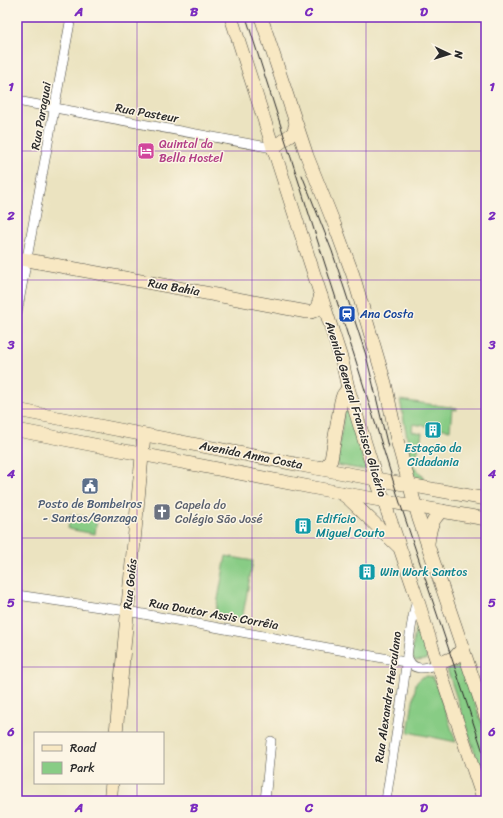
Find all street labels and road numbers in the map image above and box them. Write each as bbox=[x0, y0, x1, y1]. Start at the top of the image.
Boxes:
street label: Rua Paraguai bbox=[24, 80, 58, 152]
street label: Rua Pasteur bbox=[113, 97, 182, 130]
street label: Rua Bahia bbox=[146, 272, 203, 303]
street label: Avenida General Francisco Glicério bbox=[318, 317, 393, 500]
street label: Avenida Anna Costa bbox=[197, 434, 304, 476]
street label: Rua Goiás bbox=[116, 557, 144, 611]
street label: Rua Doutor Assis Corrêia bbox=[148, 592, 280, 636]
street label: Rua Alexandre Herculano bbox=[368, 630, 408, 764]

